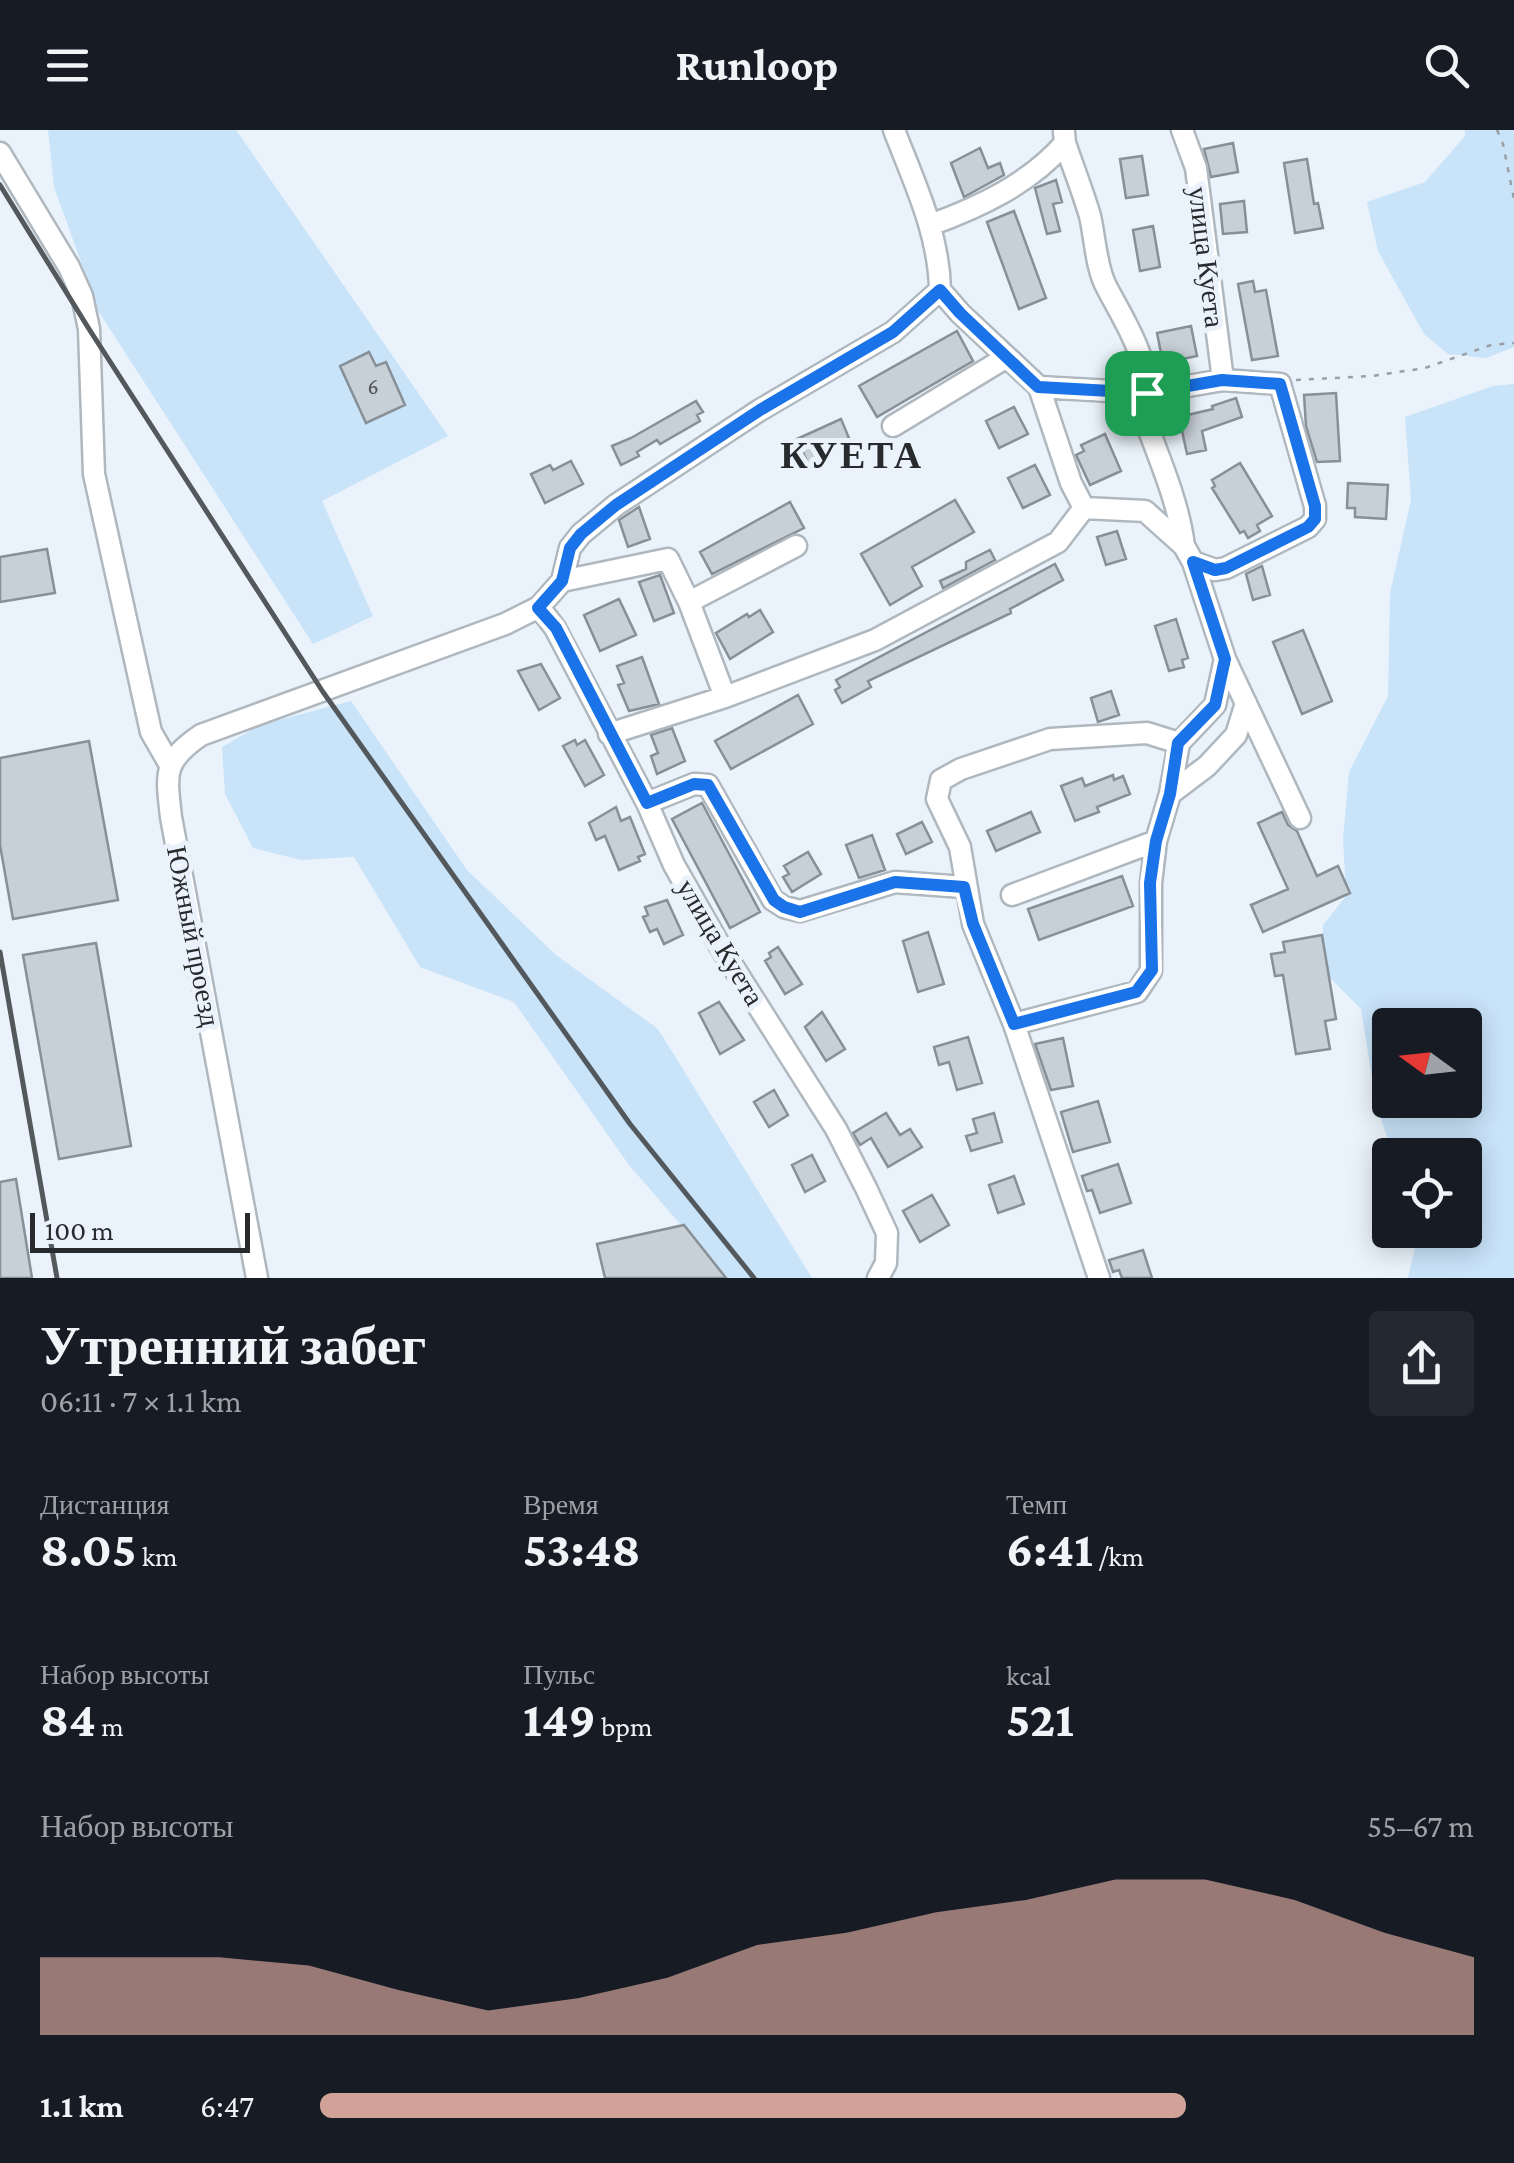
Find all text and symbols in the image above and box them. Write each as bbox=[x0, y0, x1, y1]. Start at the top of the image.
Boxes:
icon: menu bbox=[40, 38, 95, 93]
icon: search bbox=[1419, 38, 1474, 93]
text: Runloop bbox=[676, 40, 838, 90]
street label: улица Куета bbox=[1182, 185, 1231, 330]
pin bbox=[1105, 351, 1190, 436]
icon: arrive bbox=[1120, 366, 1175, 421]
house number: 6 bbox=[367, 374, 379, 399]
district label: КУЕТА bbox=[780, 434, 924, 476]
street label: Южный проезд bbox=[161, 843, 226, 1029]
street label: улица Куета bbox=[671, 873, 771, 1012]
north arrow bbox=[1372, 1008, 1482, 1118]
map controls bbox=[1372, 1008, 1482, 1248]
button: locate bbox=[1372, 1138, 1482, 1248]
scale bar bbox=[30, 1208, 250, 1252]
text: 100 m bbox=[45, 1215, 114, 1246]
button: share bbox=[1369, 1311, 1474, 1416]
text: Утренний забег bbox=[40, 1315, 426, 1376]
text: 06:11 · 7 × 1.1 km bbox=[40, 1383, 242, 1419]
text: Дистанция bbox=[40, 1489, 169, 1520]
text: Время bbox=[523, 1489, 599, 1520]
text: Темп bbox=[1006, 1489, 1067, 1520]
text: 8.05 bbox=[40, 1521, 136, 1577]
text: 53:48 bbox=[523, 1521, 641, 1577]
text: 6:41 bbox=[1006, 1521, 1093, 1577]
text: km bbox=[136, 1541, 178, 1572]
text: /km bbox=[1093, 1541, 1144, 1572]
text: Набор высоты bbox=[40, 1659, 209, 1690]
text: Пульс bbox=[523, 1659, 595, 1690]
text: kcal bbox=[1006, 1660, 1051, 1691]
text: 84 bbox=[40, 1691, 96, 1747]
text: 149 bbox=[523, 1691, 596, 1747]
text: 521 bbox=[1006, 1691, 1074, 1747]
text: m bbox=[96, 1711, 124, 1742]
text: bpm bbox=[596, 1711, 653, 1742]
text: Набор высоты bbox=[40, 1808, 233, 1844]
text: 55–67 m bbox=[1367, 1808, 1474, 1844]
text: 1.1 km bbox=[40, 2088, 123, 2124]
text: 6:47 bbox=[200, 2088, 254, 2124]

